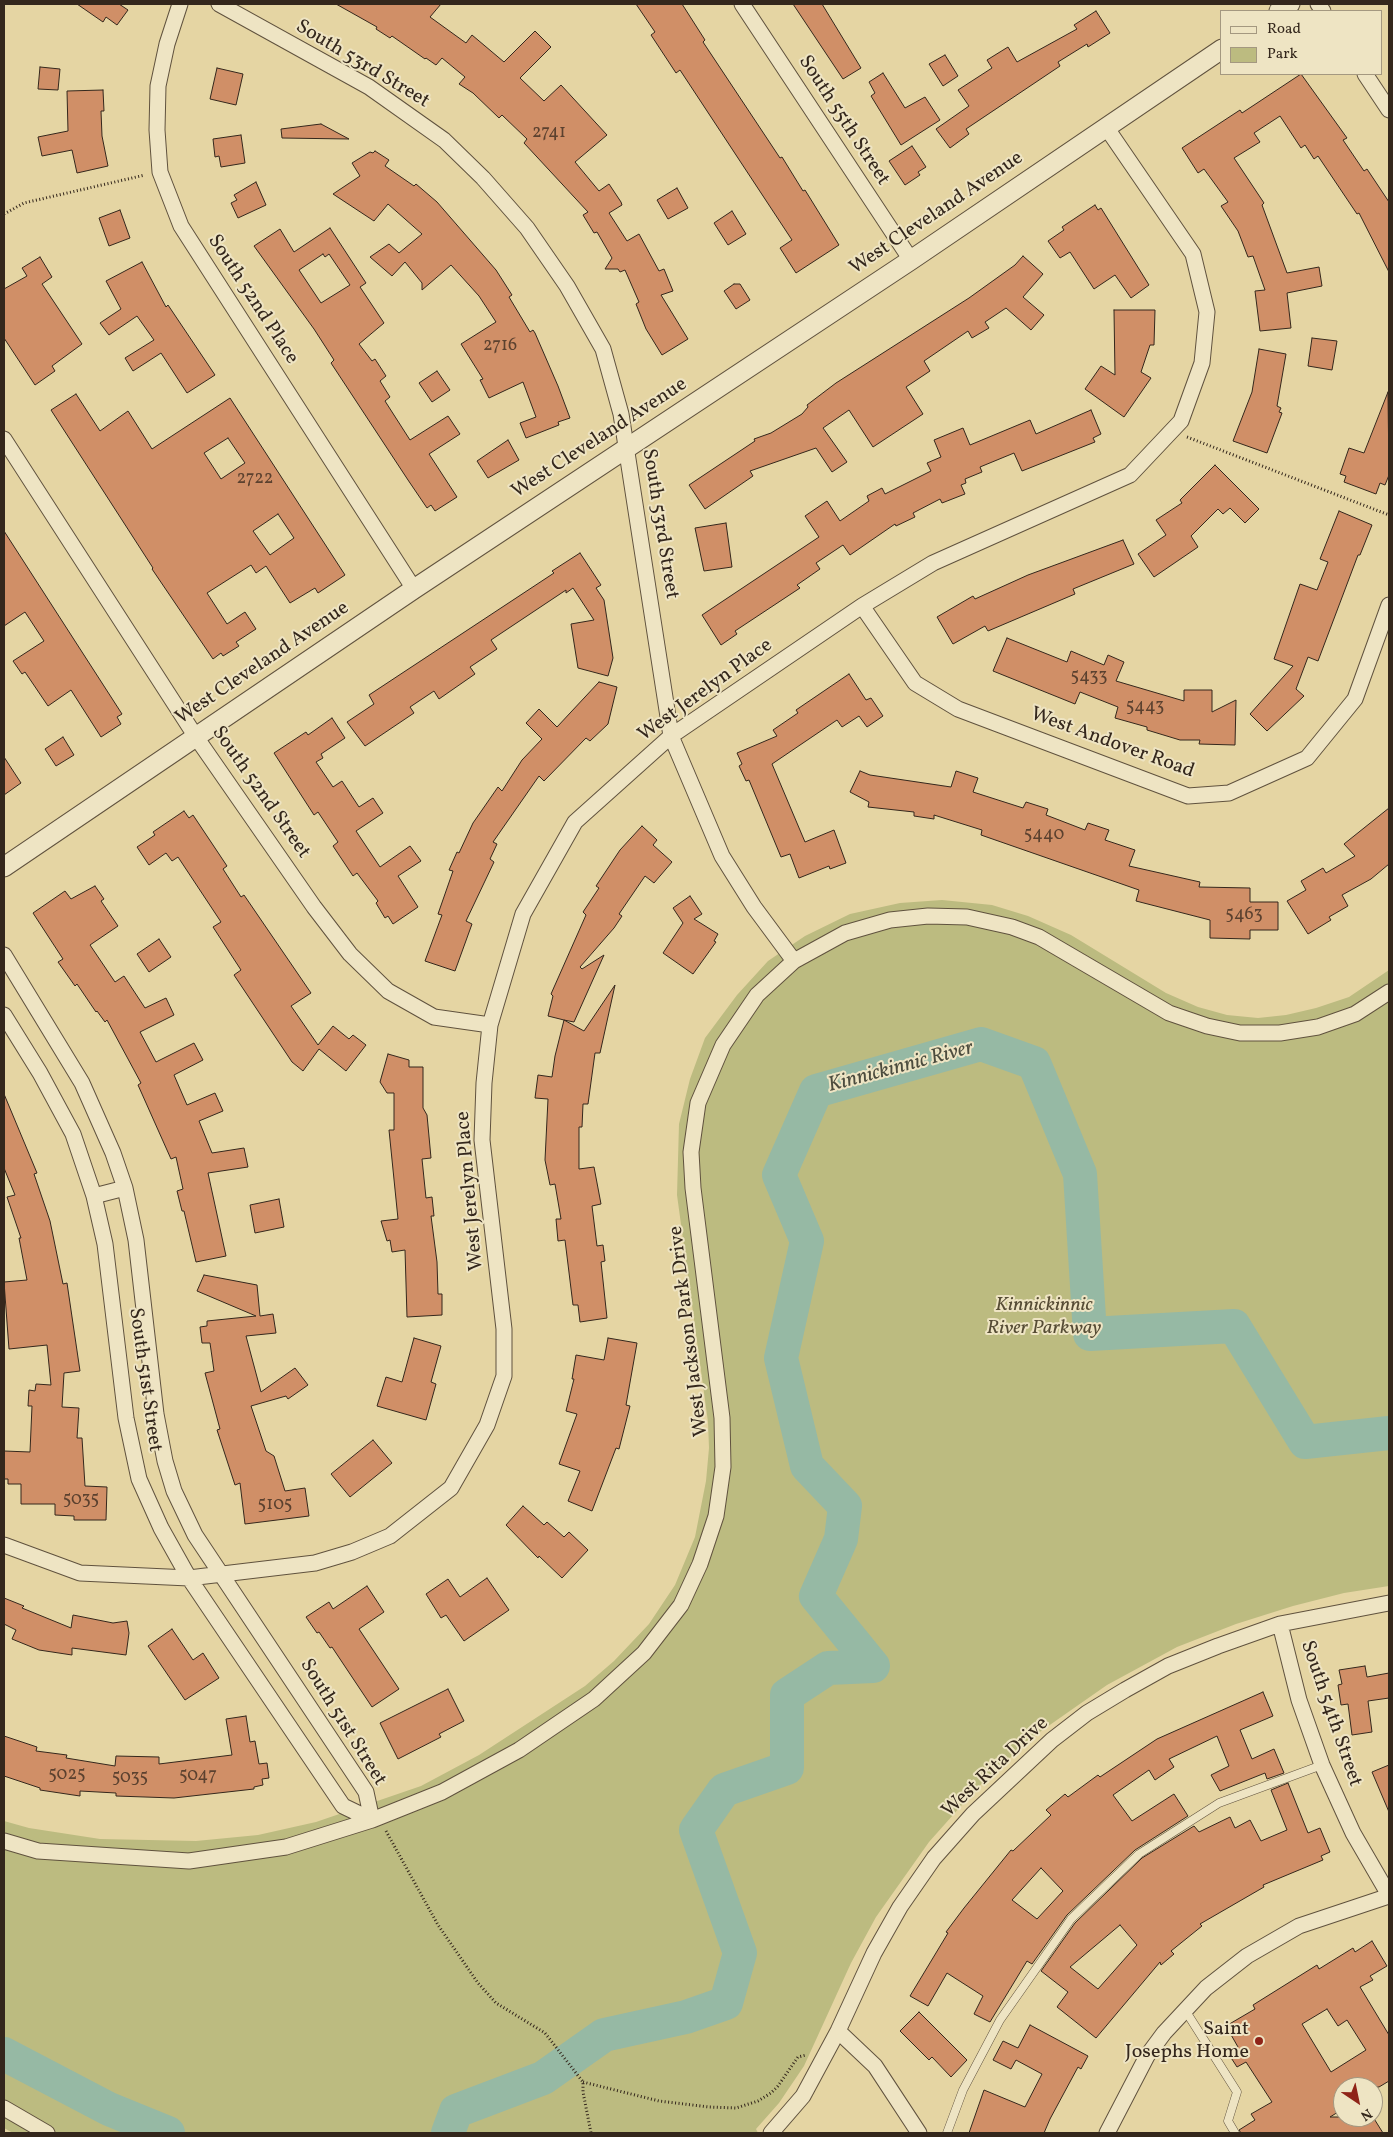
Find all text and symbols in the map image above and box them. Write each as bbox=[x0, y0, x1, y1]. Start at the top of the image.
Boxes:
legend bbox=[1220, 10, 1383, 75]
street label: South 53rd Street bbox=[291, 16, 433, 114]
text: Road bbox=[1267, 19, 1301, 40]
text: Park bbox=[1267, 44, 1298, 65]
street label: South 55th Street bbox=[792, 51, 894, 191]
house number: 2741 bbox=[532, 123, 566, 145]
street label: West Cleveland Avenue bbox=[846, 147, 1028, 281]
street label: South 52nd Place bbox=[201, 231, 303, 369]
house number: 2716 bbox=[483, 336, 517, 358]
street label: West Cleveland Avenue bbox=[508, 373, 692, 505]
street label: South 53rd Street bbox=[635, 447, 683, 601]
house number: 2722 bbox=[237, 469, 273, 491]
street label: West Cleveland Avenue bbox=[172, 597, 354, 731]
street label: West Jerelyn Place bbox=[634, 634, 778, 748]
house number: 5433 bbox=[1070, 667, 1108, 689]
house number: 5443 bbox=[1126, 697, 1164, 719]
street label: West Andover Road bbox=[1027, 703, 1197, 785]
street label: South 52nd Street bbox=[205, 722, 315, 864]
house number: 5440 bbox=[1024, 825, 1064, 847]
house number: 5463 bbox=[1225, 905, 1263, 927]
water label: Kinnickinnic River bbox=[825, 1036, 977, 1100]
street label: West Jerelyn Place bbox=[452, 1110, 490, 1272]
street label: West Jackson Park Drive bbox=[665, 1224, 715, 1438]
park label: Kinnickinnic River Parkway bbox=[987, 1294, 1101, 1341]
street label: South 51st Street bbox=[122, 1306, 166, 1454]
house number: 5035 bbox=[63, 1490, 99, 1512]
house number: 5105 bbox=[258, 1495, 292, 1517]
street label: South 54th Street bbox=[1294, 1638, 1366, 1790]
street label: South 51st Street bbox=[293, 1655, 391, 1791]
street label: West Rita Drive bbox=[938, 1712, 1054, 1824]
house number: 5025 bbox=[48, 1765, 86, 1787]
house number: 5047 bbox=[179, 1766, 217, 1788]
house number: 5035 bbox=[112, 1768, 148, 1790]
place label: Saint Josephs Home bbox=[1125, 2018, 1249, 2065]
marker: Saint Josephs Home bbox=[1253, 2035, 1265, 2047]
north arrow bbox=[1333, 2077, 1383, 2127]
text: N bbox=[1357, 2103, 1376, 2125]

